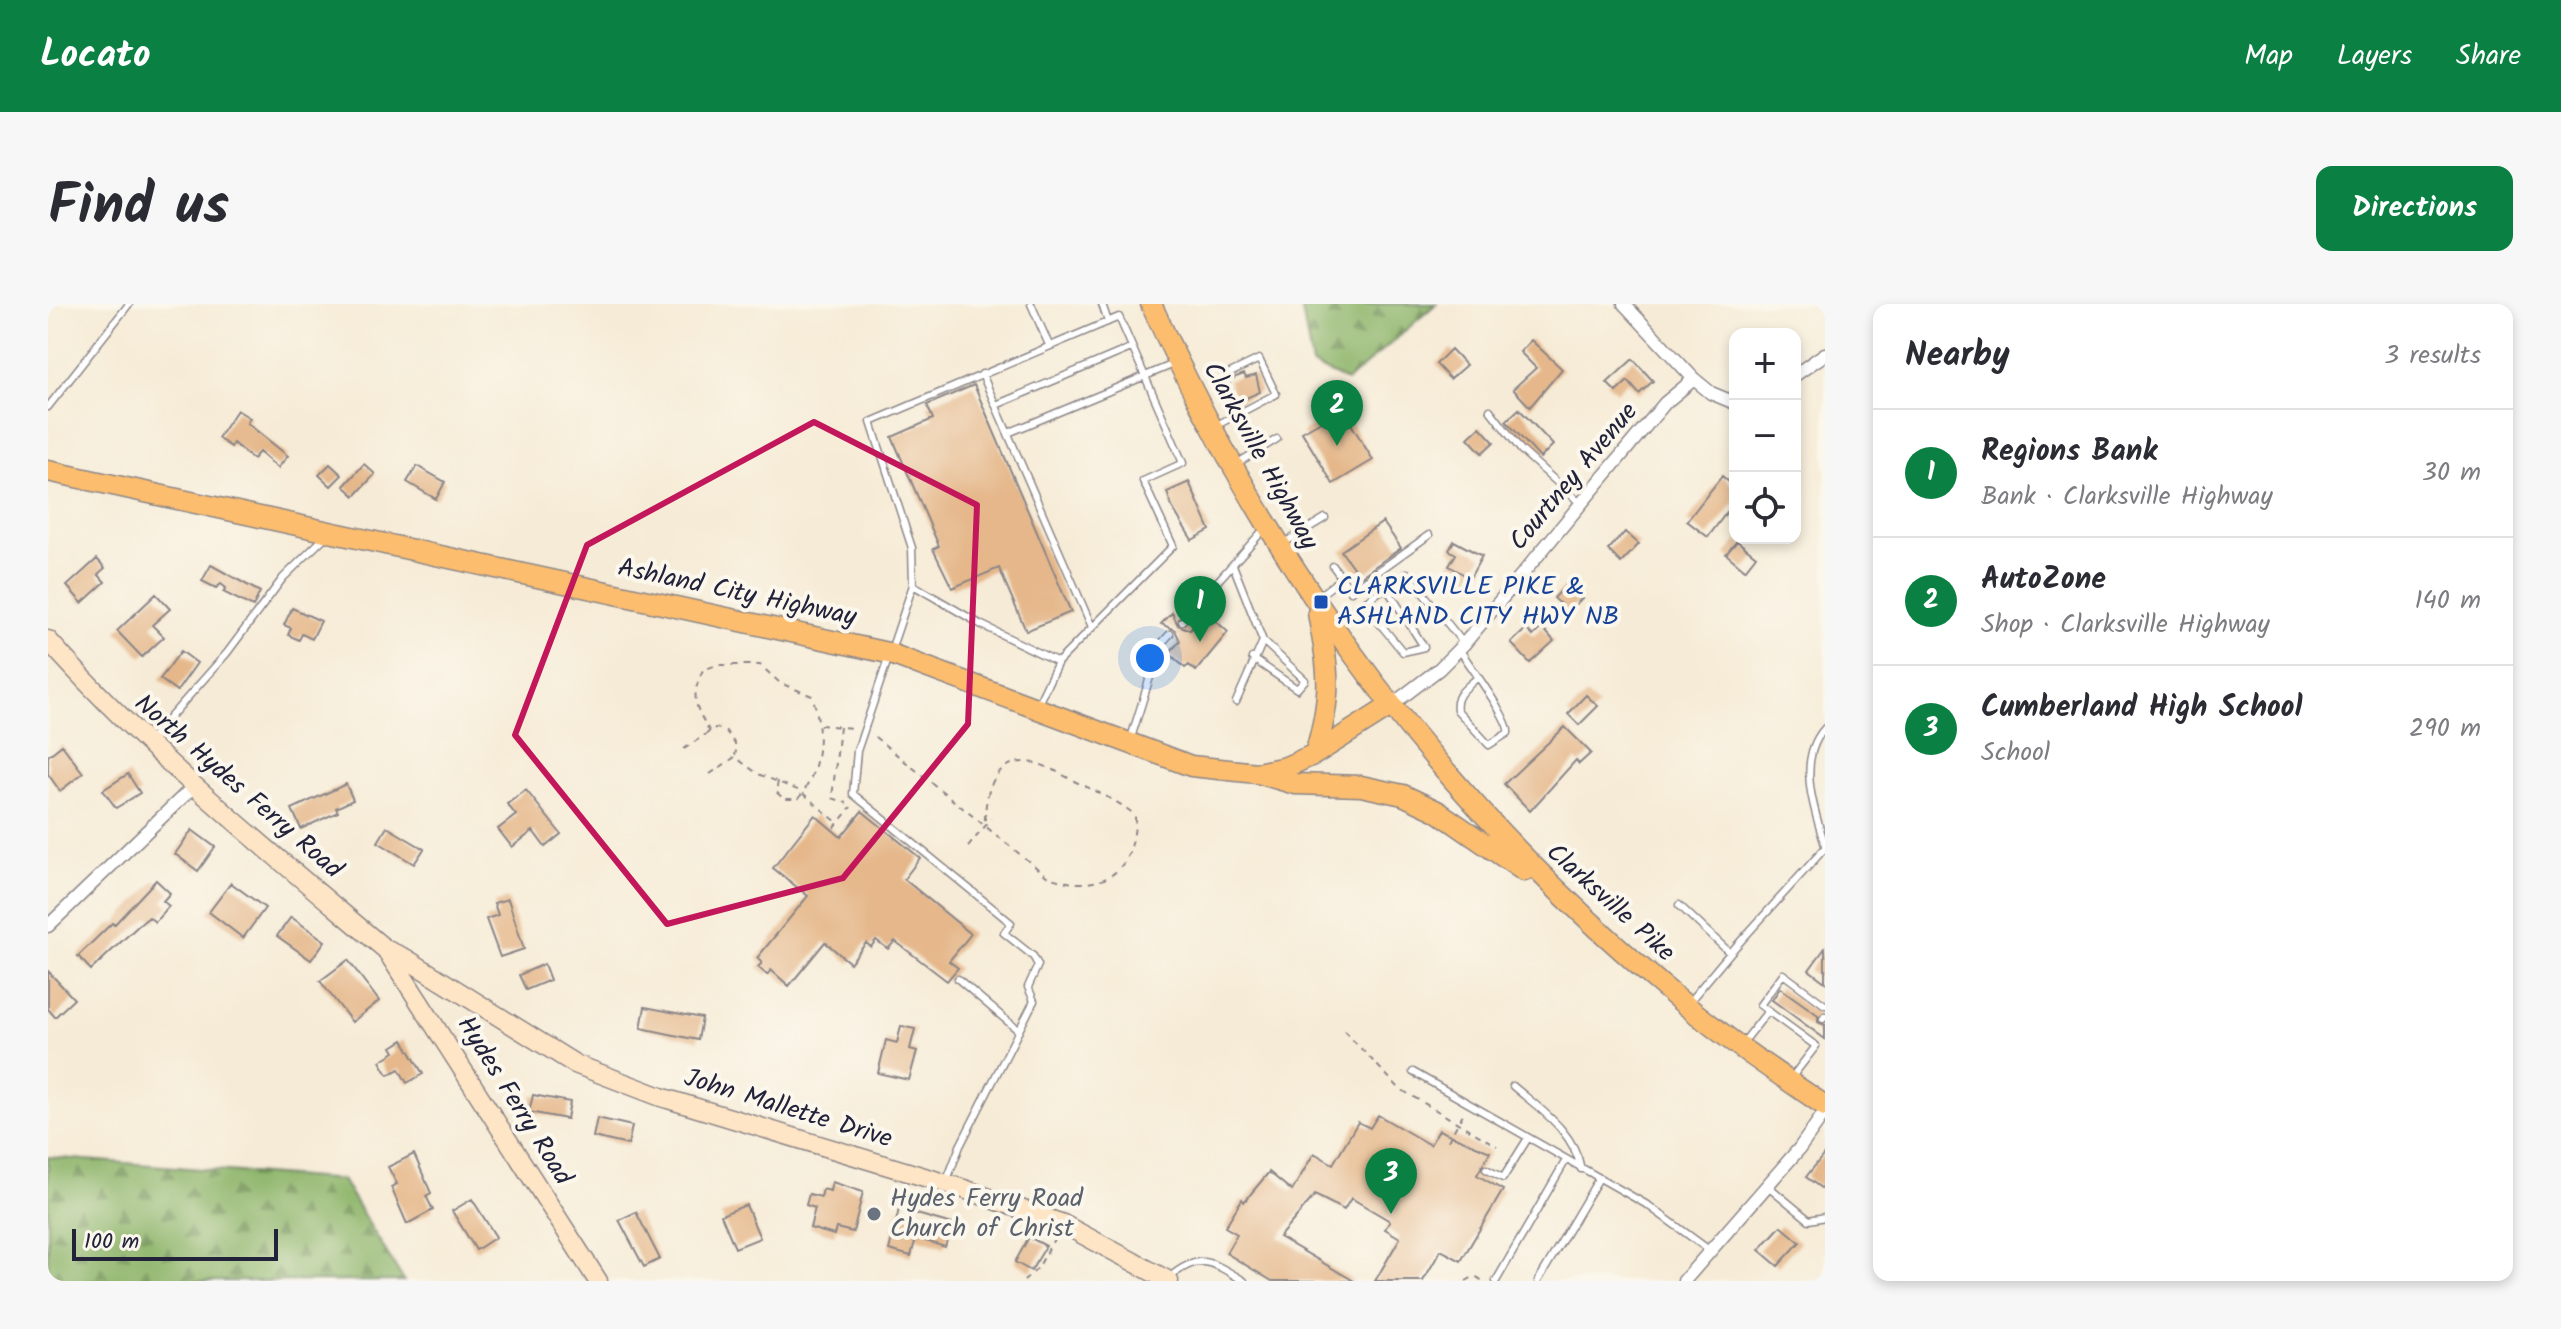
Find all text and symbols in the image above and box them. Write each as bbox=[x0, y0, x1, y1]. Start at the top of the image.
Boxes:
text: Locato bbox=[40, 26, 151, 86]
text: Map bbox=[2244, 34, 2293, 79]
text: Layers bbox=[2337, 34, 2412, 79]
text: Share bbox=[2456, 34, 2521, 79]
text: Find us bbox=[48, 163, 229, 253]
button: Directions bbox=[2316, 166, 2513, 251]
map controls bbox=[1729, 328, 1801, 544]
button: + bbox=[1729, 328, 1801, 400]
text: Nearby bbox=[1905, 329, 2010, 383]
text: 3 results bbox=[2384, 335, 2481, 377]
street label: Clarksville Highway bbox=[1191, 354, 1330, 559]
pin: 2 bbox=[1311, 380, 1363, 446]
street label: Courtney Avenue bbox=[1499, 393, 1649, 561]
button: − bbox=[1729, 400, 1801, 472]
text: Regions Bank bbox=[1981, 428, 2157, 476]
text: 1 bbox=[1927, 452, 1935, 494]
text: 30 m bbox=[2422, 452, 2481, 494]
button: locate bbox=[1729, 472, 1801, 544]
text: Bank · Clarksville Highway bbox=[1981, 476, 2273, 518]
street label: Ashland City Highway bbox=[614, 547, 861, 639]
text: AutoZone bbox=[1981, 556, 2106, 604]
place label: CLARKSVILLE PIKE & ASHLAND CITY HWY NB bbox=[1337, 566, 1619, 638]
pin: 1 bbox=[1174, 576, 1226, 642]
text: 2 bbox=[1923, 580, 1939, 622]
text: 140 m bbox=[2414, 580, 2481, 622]
marker: CLARKSVILLE PIKE & ASHLAND CITY HWY NB bbox=[1312, 593, 1330, 611]
text: Shop · Clarksville Highway bbox=[1981, 604, 2270, 646]
your location bbox=[1130, 638, 1170, 678]
street label: North Hydes Ferry Road bbox=[124, 684, 353, 891]
text: Cumberland High School bbox=[1981, 684, 2302, 732]
text: 3 bbox=[1924, 708, 1938, 750]
text: 290 m bbox=[2409, 708, 2481, 750]
text: School bbox=[1981, 732, 2050, 774]
street label: Clarksville Pike bbox=[1536, 833, 1685, 973]
street label: Hydes Ferry Road bbox=[445, 1008, 583, 1195]
street label: John Mallette Drive bbox=[679, 1057, 898, 1161]
pin: 3 bbox=[1365, 1148, 1417, 1214]
place label: Hydes Ferry Road Church of Christ bbox=[890, 1178, 1084, 1250]
marker: Hydes Ferry Road Church of Christ bbox=[865, 1205, 883, 1223]
scale bar bbox=[72, 1225, 278, 1261]
text: 100 m bbox=[84, 1225, 139, 1260]

